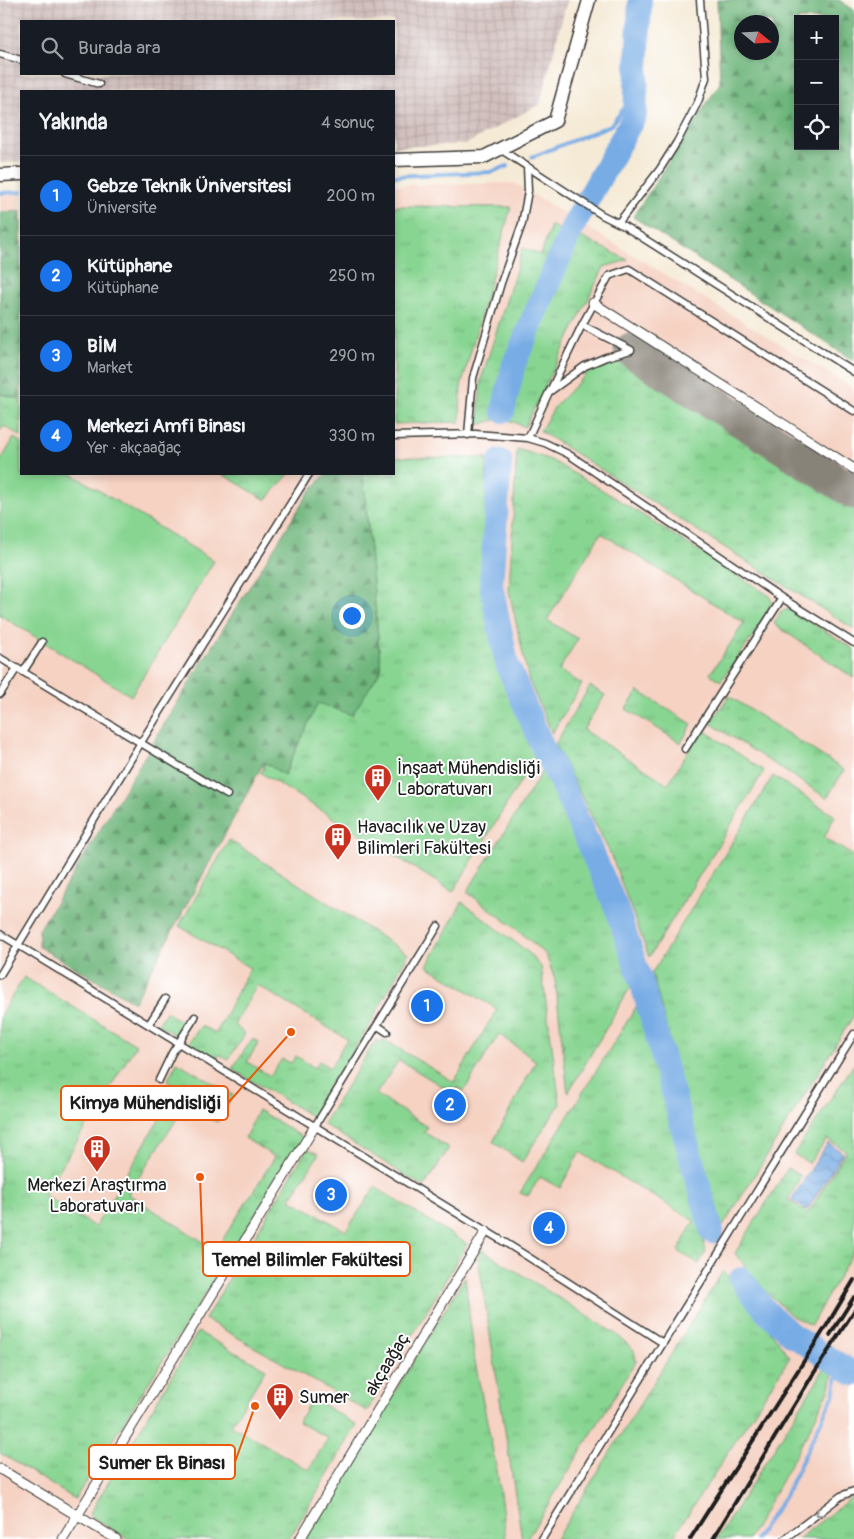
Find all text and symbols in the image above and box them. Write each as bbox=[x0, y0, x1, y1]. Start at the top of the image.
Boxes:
north arrow bbox=[734, 15, 779, 60]
map controls bbox=[794, 15, 839, 150]
button: + bbox=[794, 15, 839, 60]
search box bbox=[20, 20, 395, 75]
icon: search bbox=[38, 34, 66, 62]
text: Burada ara bbox=[78, 36, 161, 60]
button: − bbox=[794, 60, 839, 105]
button: locate bbox=[794, 105, 839, 150]
text: Yakında bbox=[40, 109, 107, 136]
text: 4 sonuç bbox=[321, 113, 375, 133]
text: Gebze Teknik Üniversitesi bbox=[87, 174, 291, 198]
text: 1 bbox=[53, 186, 59, 206]
text: 200 m bbox=[327, 186, 375, 206]
text: Üniversite bbox=[87, 198, 157, 218]
text: Kütüphane bbox=[87, 254, 172, 278]
text: 2 bbox=[52, 266, 60, 286]
text: 250 m bbox=[329, 266, 375, 286]
text: Kütüphane bbox=[87, 278, 159, 298]
text: BİM bbox=[87, 334, 117, 358]
text: 3 bbox=[52, 346, 60, 366]
text: 290 m bbox=[329, 346, 375, 366]
text: Market bbox=[87, 358, 133, 378]
text: Merkezi Amfi Binası bbox=[87, 414, 246, 438]
text: 4 bbox=[51, 426, 61, 446]
text: 330 m bbox=[329, 426, 375, 446]
text: Yer · akçaağaç bbox=[87, 438, 182, 458]
your location bbox=[339, 603, 365, 629]
place label: İnşaat Mühendisliği Laboratuvarı bbox=[397, 757, 540, 801]
building icon: İnşaat Mühendisliği Laboratuvarı bbox=[363, 763, 393, 802]
place label: Havacılık ve Uzay Bilimleri Fakültesi bbox=[357, 816, 491, 860]
building icon: Havacılık ve Uzay Bilimleri Fakültesi bbox=[323, 822, 353, 861]
pin: 1 bbox=[411, 987, 443, 1025]
callout: Kimya Mühendisliği bbox=[61, 1086, 228, 1120]
pin: 2 bbox=[434, 1086, 466, 1124]
text: Kimya Mühendisliği bbox=[69, 1091, 221, 1115]
building icon: Merkezi Araştırma Laboratuvarı bbox=[82, 1134, 112, 1173]
place label: Merkezi Araştırma Laboratuvarı bbox=[27, 1174, 167, 1218]
pin: 3 bbox=[315, 1176, 347, 1214]
pin: 4 bbox=[533, 1209, 565, 1247]
callout: Temel Bilimler Fakültesi bbox=[203, 1242, 410, 1276]
text: Temel Bilimler Fakültesi bbox=[211, 1248, 403, 1272]
street label: akçaağaç bbox=[360, 1329, 415, 1400]
building icon: Sumer bbox=[265, 1382, 295, 1421]
place label: Sumer bbox=[299, 1386, 350, 1409]
callout: Sumer Ek Binası bbox=[89, 1445, 235, 1479]
text: Sumer Ek Binası bbox=[98, 1451, 226, 1475]
one-way arrow bbox=[815, 1507, 825, 1516]

